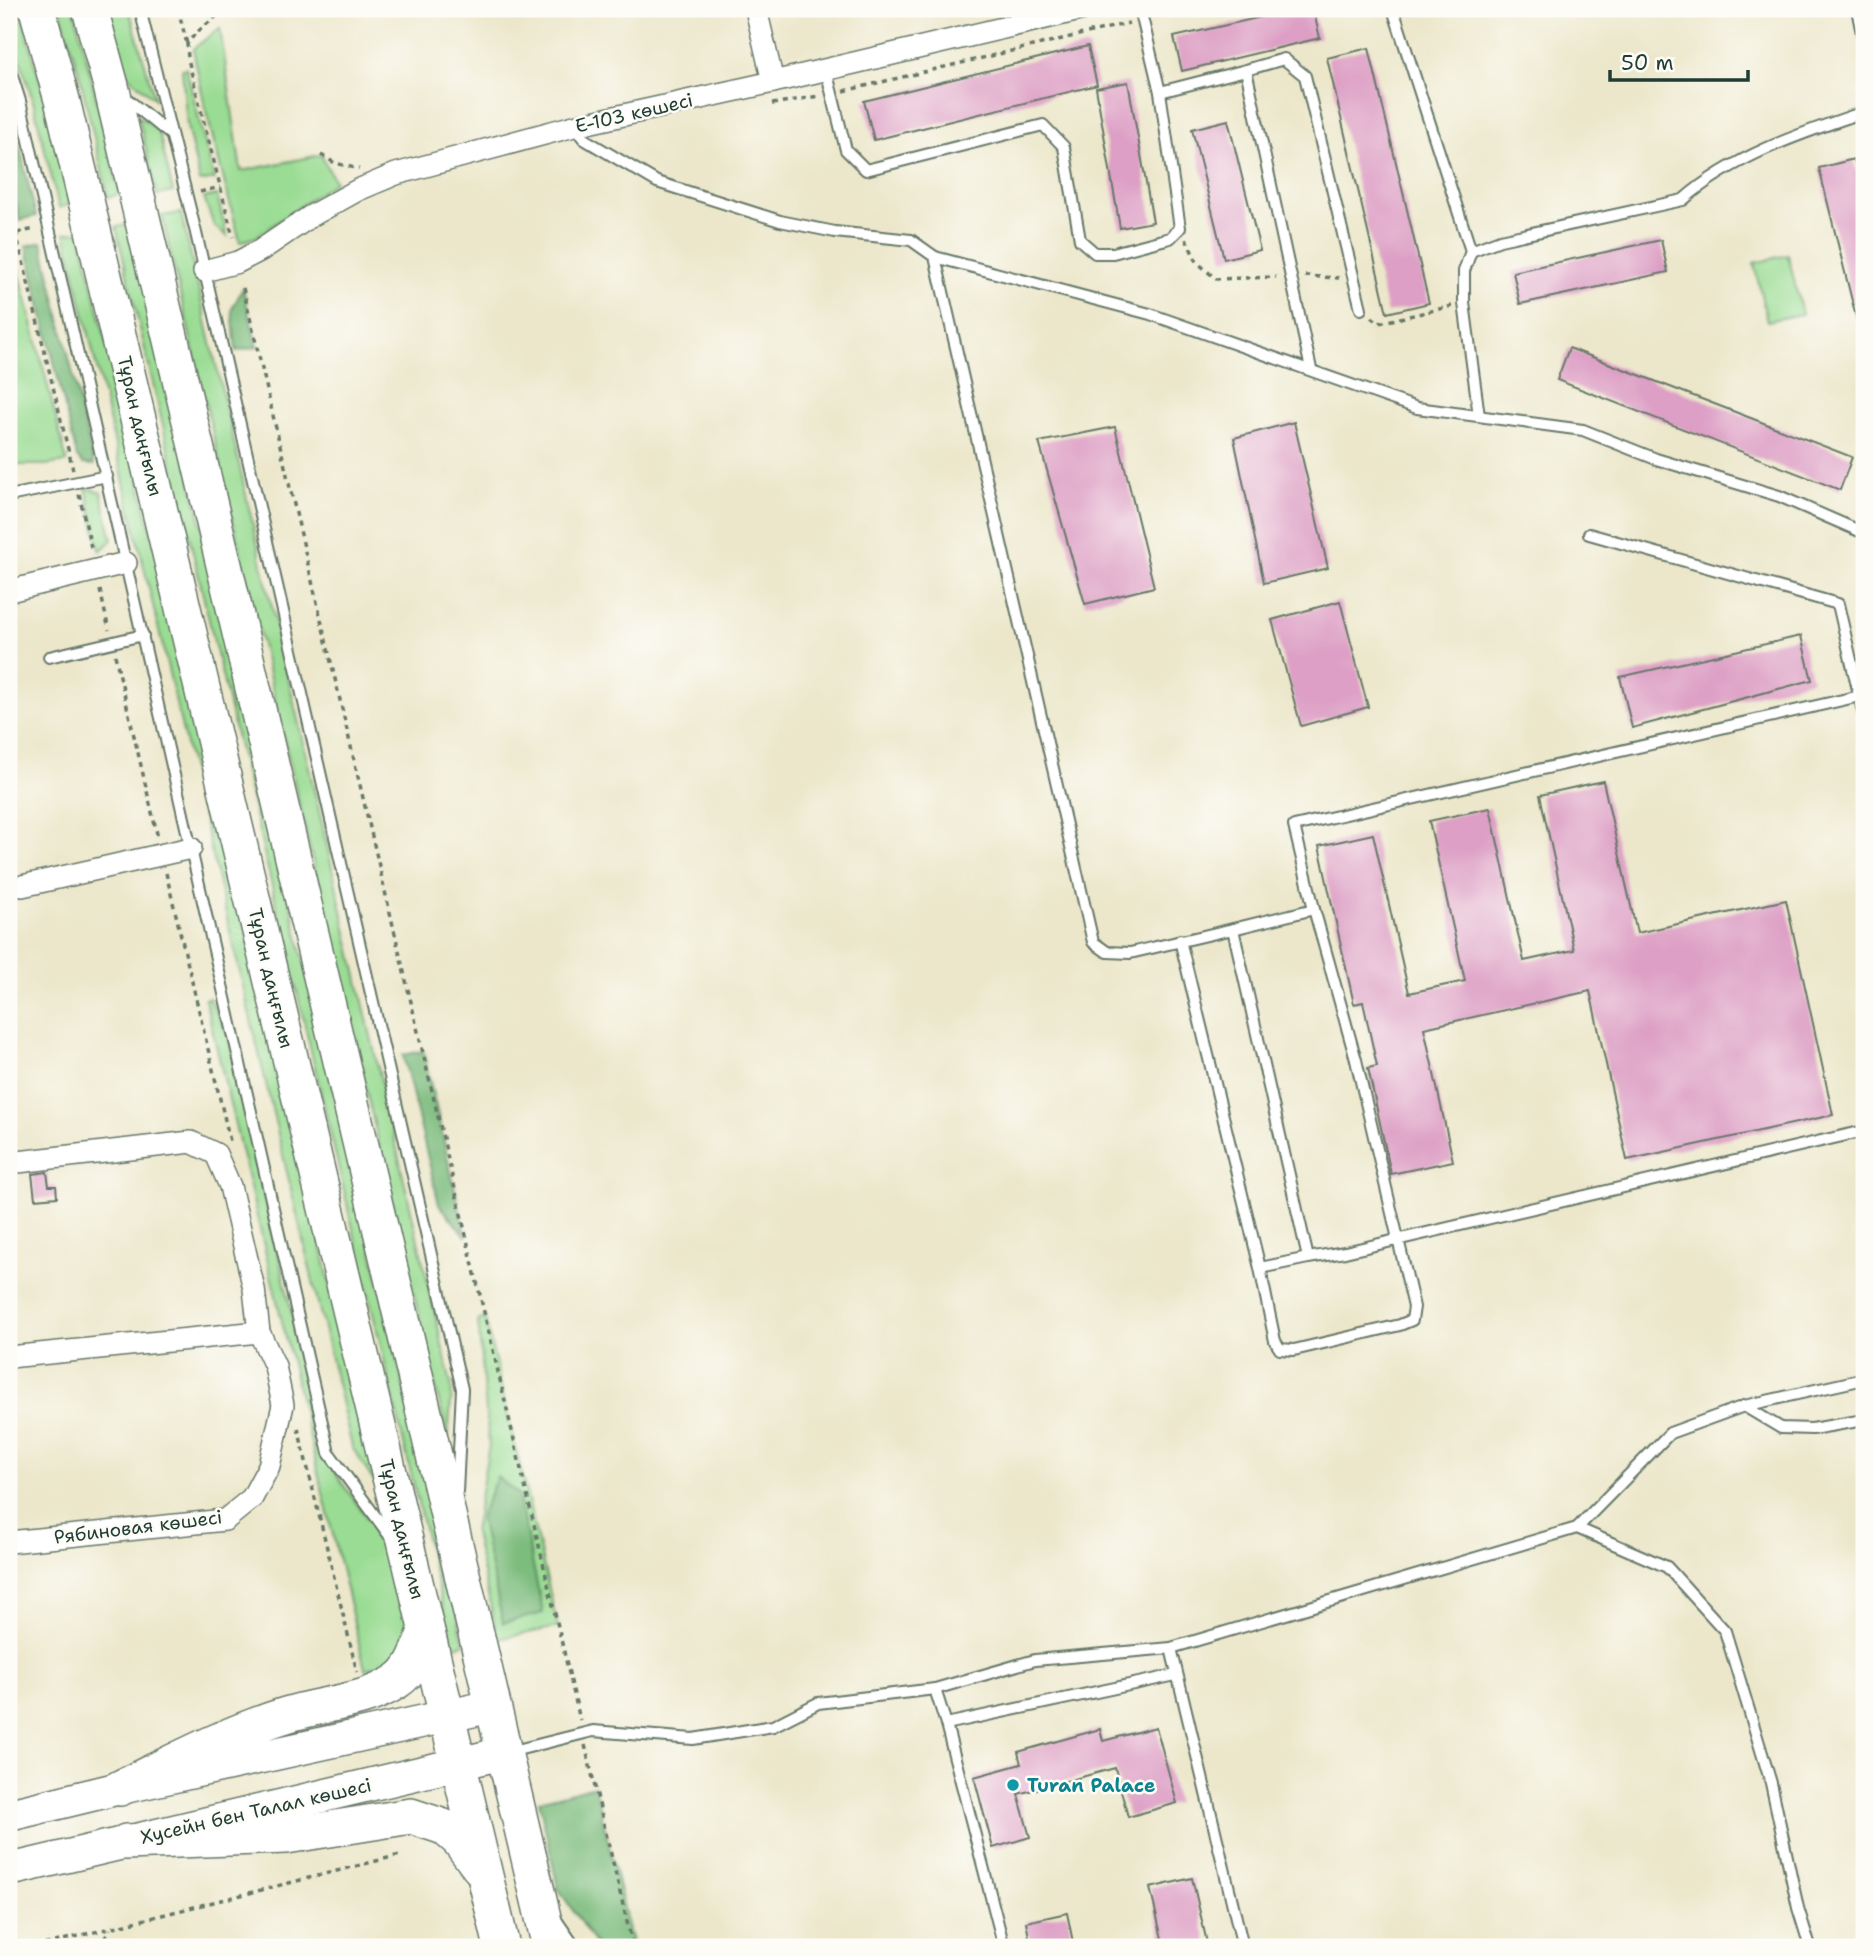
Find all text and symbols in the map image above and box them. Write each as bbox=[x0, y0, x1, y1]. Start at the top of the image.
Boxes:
scale bar bbox=[1610, 38, 1749, 82]
text: 50 m bbox=[1621, 49, 1674, 77]
street label: Е-103 көшесі bbox=[573, 87, 695, 139]
street label: Тұран даңғылы bbox=[112, 353, 168, 499]
street label: Тұран даңғылы bbox=[243, 905, 299, 1051]
street label: Тұран даңғылы bbox=[374, 1456, 430, 1602]
street label: Рябиновая көшесі bbox=[52, 1504, 224, 1550]
street label: Хусейн бен Талал көшесі bbox=[138, 1772, 374, 1850]
place label: Turan Palace bbox=[1027, 1773, 1155, 1798]
marker: Turan Palace bbox=[1005, 1777, 1021, 1793]

